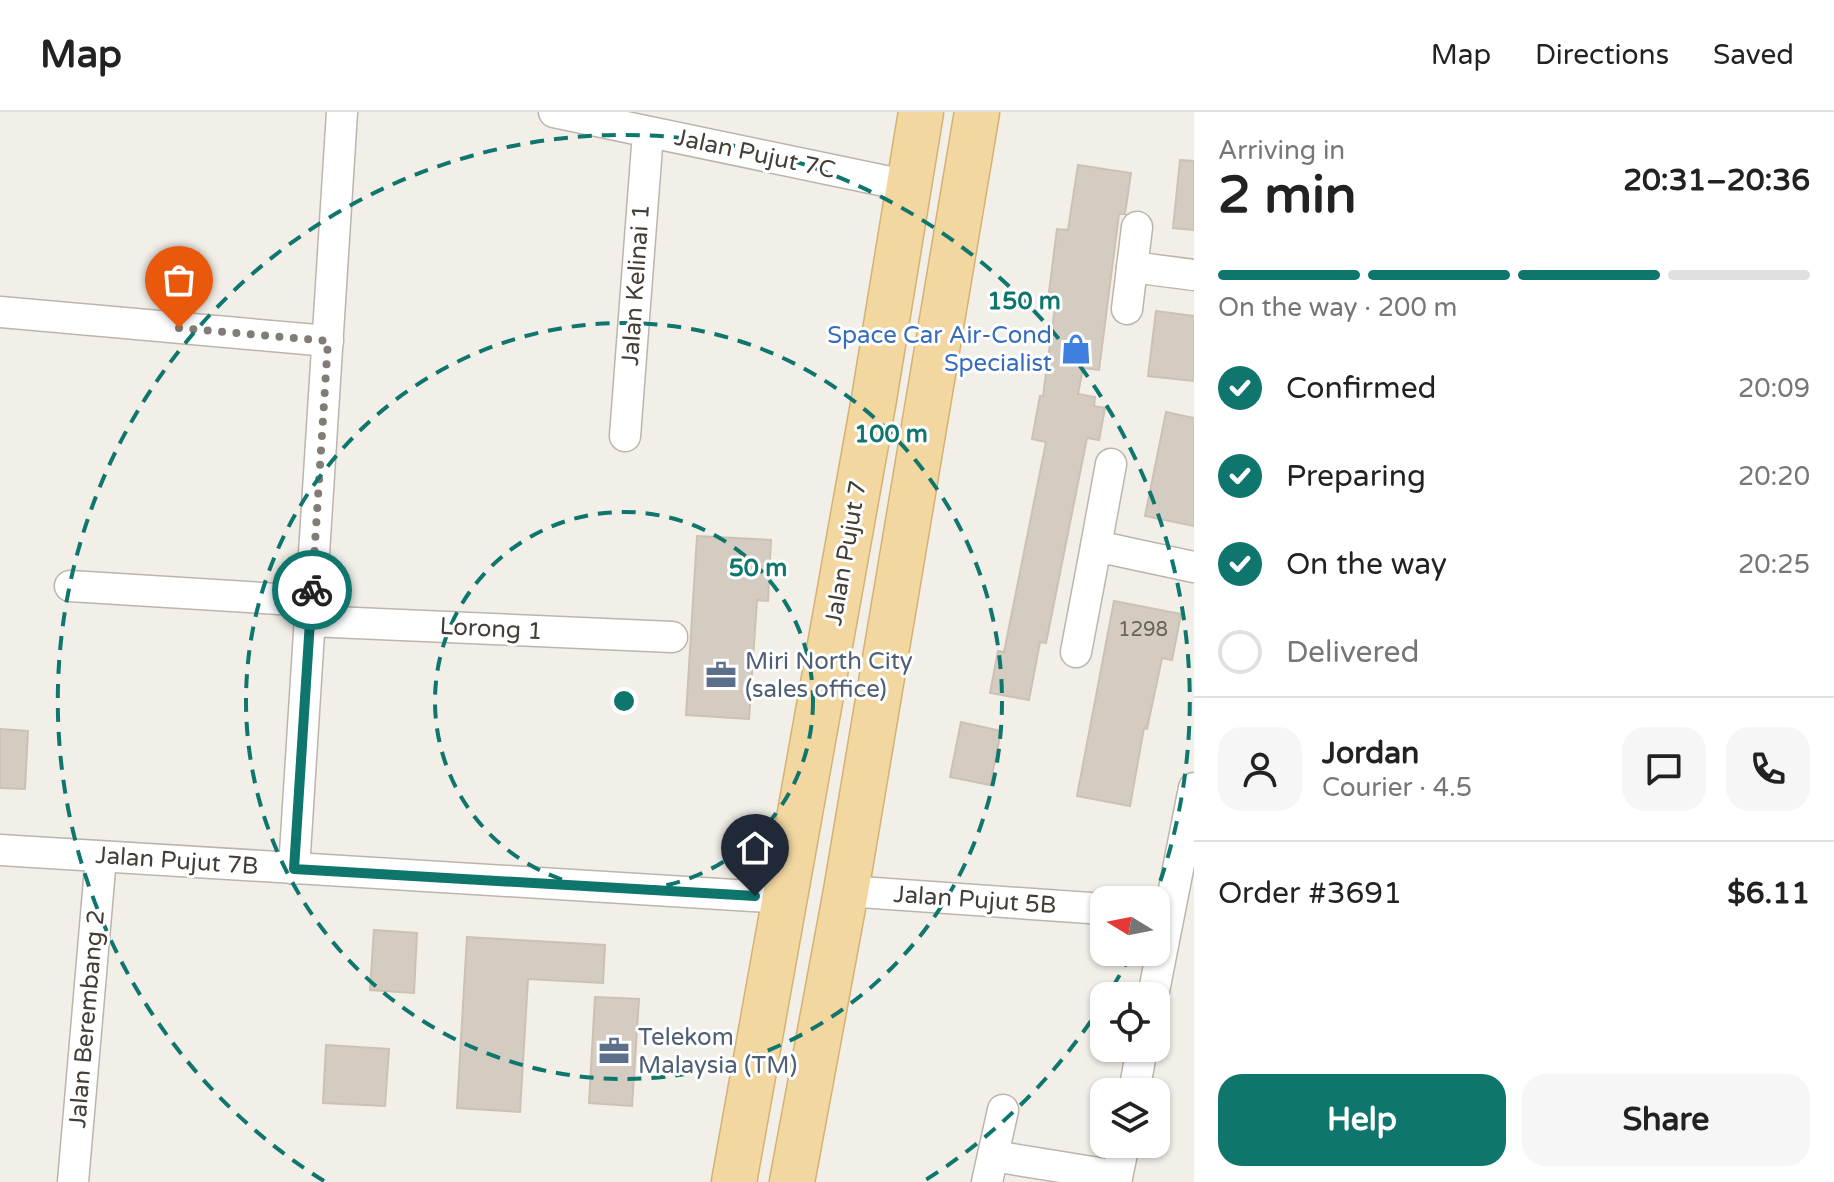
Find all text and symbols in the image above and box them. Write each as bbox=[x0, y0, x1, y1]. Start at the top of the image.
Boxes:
text: Map bbox=[40, 32, 122, 78]
text: Map bbox=[1431, 38, 1491, 72]
text: Directions bbox=[1535, 38, 1669, 72]
text: Saved bbox=[1713, 38, 1794, 72]
street label: Jalan Pujut 7C bbox=[672, 123, 838, 185]
text: Arriving in bbox=[1218, 135, 1345, 166]
text: 20:31–20:36 bbox=[1623, 162, 1810, 199]
text: 2 min bbox=[1218, 164, 1357, 227]
street label: Jalan Kelinai 1 bbox=[616, 203, 656, 367]
pin bbox=[145, 246, 213, 328]
icon: bag bbox=[157, 258, 201, 302]
text: 150 m bbox=[987, 287, 1061, 316]
text: On the way · 200 m bbox=[1218, 292, 1457, 323]
place label: Space Car Air-Cond Specialist bbox=[827, 321, 1052, 378]
shop icon: Space Car Air-Cond Specialist bbox=[1059, 332, 1093, 366]
icon: check bbox=[1218, 366, 1262, 410]
text: Confirmed bbox=[1286, 370, 1437, 407]
text: 20:09 bbox=[1738, 373, 1810, 404]
text: 100 m bbox=[854, 420, 928, 449]
icon: check bbox=[1218, 454, 1262, 498]
text: Preparing bbox=[1286, 458, 1426, 495]
text: 20:20 bbox=[1738, 461, 1810, 492]
street label: Jalan Pujut 7 bbox=[819, 478, 873, 628]
icon: check bbox=[1218, 542, 1262, 586]
text: On the way bbox=[1286, 546, 1447, 583]
text: 20:25 bbox=[1738, 549, 1810, 580]
courier bbox=[272, 550, 352, 630]
text: 50 m bbox=[729, 554, 787, 583]
icon: bike bbox=[290, 568, 334, 612]
street label: Lorong 1 bbox=[439, 612, 543, 646]
house number: 1298 bbox=[1118, 618, 1168, 642]
text: Delivered bbox=[1286, 634, 1420, 671]
place label: Miri North City (sales office) bbox=[745, 647, 913, 704]
office icon: Miri North City (sales office) bbox=[704, 658, 738, 692]
centre of rings bbox=[610, 687, 638, 715]
button: person bbox=[1218, 727, 1302, 811]
button: chat bbox=[1622, 727, 1706, 811]
button: phone bbox=[1726, 727, 1810, 811]
text: Jordan bbox=[1322, 735, 1419, 772]
text: Courier · 4.5 bbox=[1322, 772, 1472, 803]
pin bbox=[721, 814, 789, 896]
icon: home bbox=[733, 826, 777, 870]
street label: Jalan Pujut 7B bbox=[94, 841, 260, 881]
text: Order #3691 bbox=[1218, 875, 1402, 912]
text: $6.11 bbox=[1727, 875, 1810, 912]
street label: Jalan Pujut 5B bbox=[892, 880, 1058, 920]
north arrow bbox=[1090, 886, 1170, 966]
map controls bbox=[1090, 886, 1170, 1158]
street label: Jalan Berembang 2 bbox=[63, 909, 111, 1129]
button: locate bbox=[1090, 982, 1170, 1062]
place label: Telekom Malaysia (TM) bbox=[638, 1023, 797, 1080]
office icon: Telekom Malaysia (TM) bbox=[597, 1034, 631, 1068]
button: Help bbox=[1218, 1074, 1506, 1166]
button: Share bbox=[1522, 1074, 1810, 1166]
button: layers bbox=[1090, 1078, 1170, 1158]

